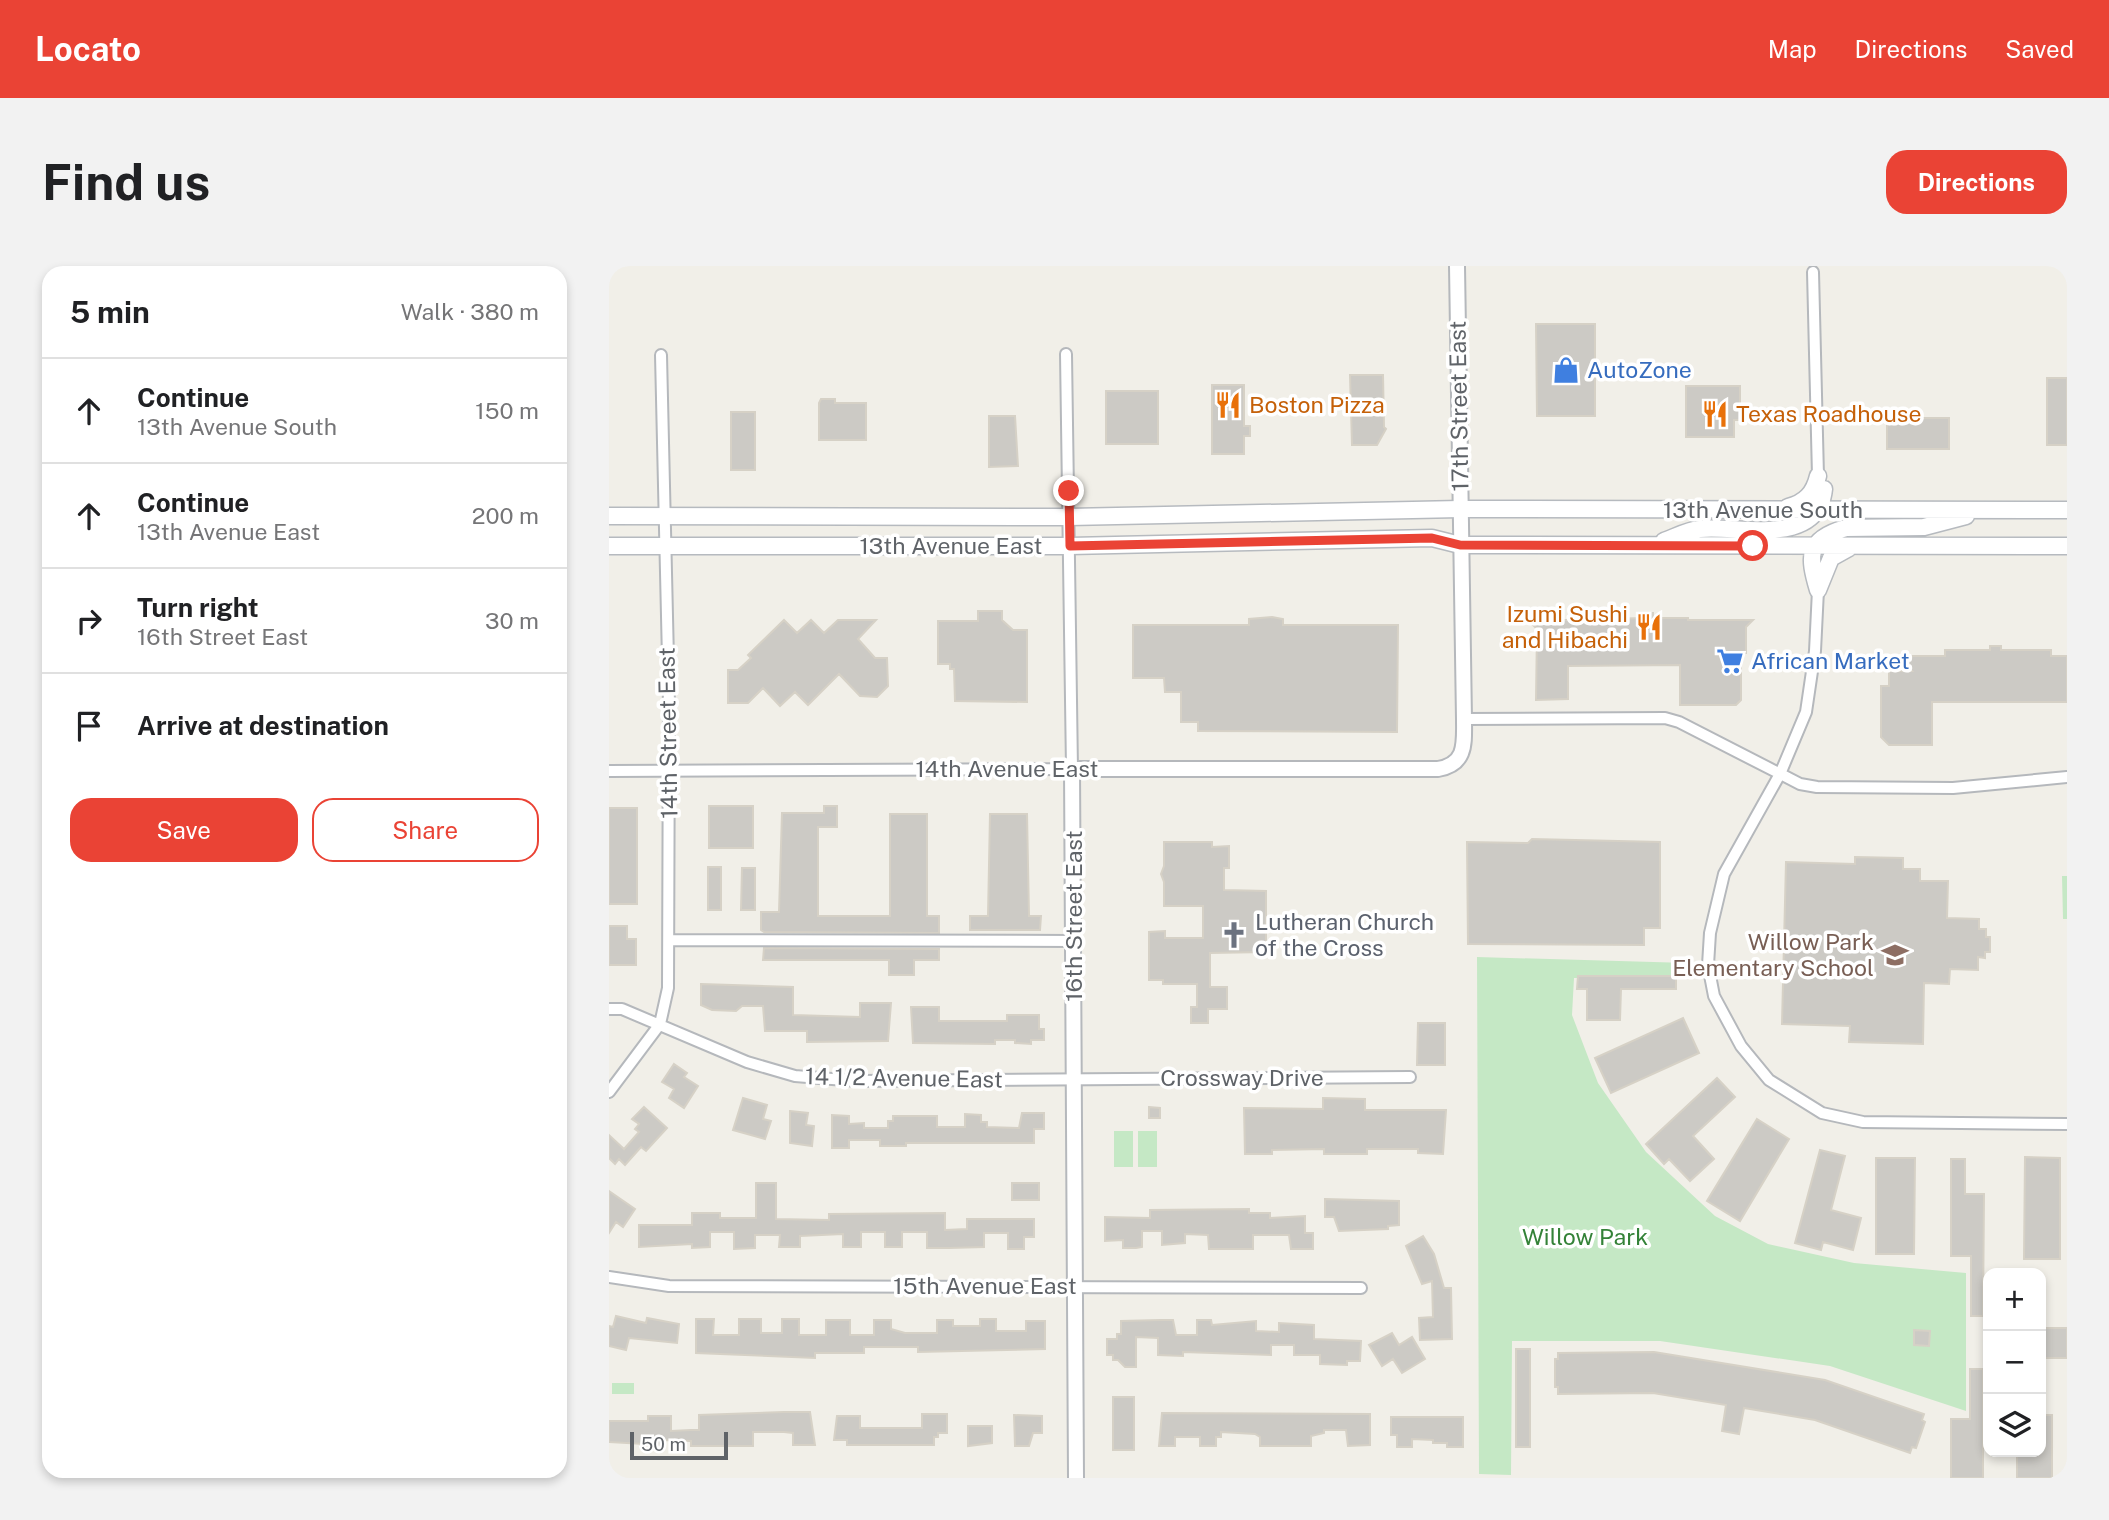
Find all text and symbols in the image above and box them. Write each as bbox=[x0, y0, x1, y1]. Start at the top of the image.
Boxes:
text: Locato bbox=[35, 30, 141, 68]
text: Map bbox=[1768, 35, 1817, 63]
text: Directions bbox=[1855, 35, 1967, 63]
text: Saved bbox=[2005, 35, 2074, 63]
button: Directions bbox=[1886, 150, 2067, 214]
text: Find us bbox=[42, 153, 210, 211]
text: 5 min bbox=[70, 294, 150, 330]
text: Walk · 380 m bbox=[401, 298, 539, 325]
street label: 17th Street East bbox=[1444, 320, 1473, 492]
shop icon: AutoZone bbox=[1551, 355, 1581, 385]
place label: AutoZone bbox=[1587, 356, 1692, 383]
text: Continue bbox=[137, 382, 249, 413]
restaurant icon: Boston Pizza bbox=[1213, 390, 1243, 420]
place label: Boston Pizza bbox=[1249, 391, 1385, 418]
icon: ahead bbox=[70, 392, 108, 430]
text: 150 m bbox=[475, 397, 539, 424]
restaurant icon: Texas Roadhouse bbox=[1700, 399, 1730, 429]
place label: Texas Roadhouse bbox=[1736, 400, 1921, 427]
text: 13th Avenue South bbox=[137, 413, 337, 440]
route end bbox=[1053, 475, 1084, 506]
text: Continue bbox=[137, 487, 249, 518]
street label: 13th Avenue South bbox=[1663, 496, 1863, 523]
icon: ahead bbox=[70, 497, 108, 535]
text: 200 m bbox=[472, 502, 539, 529]
text: 13th Avenue East bbox=[137, 518, 320, 545]
route start bbox=[1737, 530, 1768, 561]
street label: 13th Avenue East bbox=[859, 532, 1043, 559]
text: Turn right bbox=[137, 592, 259, 623]
place label: Izumi Sushi and Hibachi bbox=[1502, 600, 1628, 653]
icon: right bbox=[70, 602, 108, 640]
text: 30 m bbox=[485, 607, 539, 634]
restaurant icon: Izumi Sushi and Hibachi bbox=[1634, 612, 1664, 642]
text: 16th Street East bbox=[137, 623, 308, 650]
supermarket icon: African Market bbox=[1715, 646, 1745, 676]
street label: 14th Street East bbox=[653, 647, 682, 819]
place label: African Market bbox=[1751, 647, 1910, 674]
icon: arrive bbox=[70, 707, 108, 745]
text: Arrive at destination bbox=[137, 710, 389, 741]
street label: 14th Avenue East bbox=[915, 755, 1099, 782]
button: Save bbox=[70, 798, 298, 862]
button: Share bbox=[312, 798, 539, 862]
street label: 16th Street East bbox=[1060, 830, 1087, 1002]
place label: Lutheran Church of the Cross bbox=[1255, 908, 1434, 961]
church icon: Lutheran Church of the Cross bbox=[1219, 920, 1249, 950]
place label: Willow Park Elementary School bbox=[1672, 928, 1874, 981]
school or university icon: Willow Park Elementary School bbox=[1880, 940, 1910, 970]
street label: 14 1/2 Avenue East bbox=[805, 1062, 1003, 1093]
street label: Crossway Drive bbox=[1160, 1064, 1324, 1091]
park label: Willow Park bbox=[1522, 1223, 1648, 1250]
map controls bbox=[1983, 1268, 2046, 1457]
button: + bbox=[1983, 1268, 2046, 1331]
street label: 15th Avenue East bbox=[893, 1272, 1077, 1299]
button: − bbox=[1983, 1331, 2046, 1394]
button: layers bbox=[1983, 1394, 2046, 1457]
scale bar bbox=[630, 1429, 728, 1461]
text: 50 m bbox=[641, 1433, 686, 1455]

